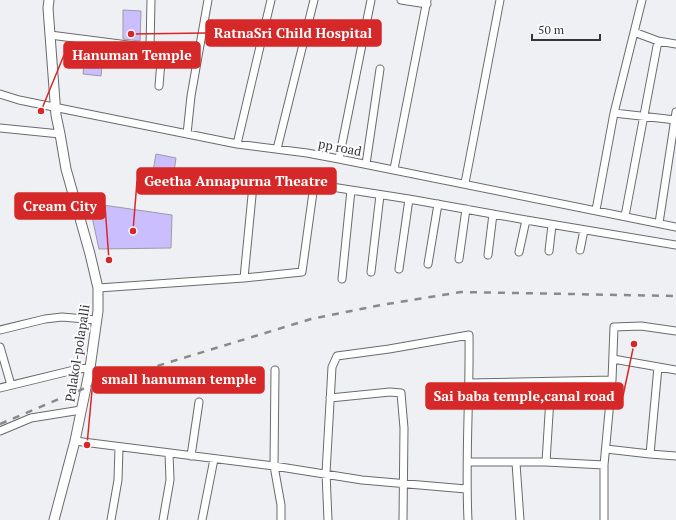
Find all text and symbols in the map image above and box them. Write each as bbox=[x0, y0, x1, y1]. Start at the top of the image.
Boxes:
scale bar bbox=[532, 16, 600, 42]
callout: RatnaSri Child Hospital bbox=[206, 20, 381, 46]
text: 50 m bbox=[538, 22, 565, 37]
text: RatnaSri Child Hospital bbox=[214, 23, 373, 42]
callout: Hanuman Temple bbox=[64, 42, 200, 68]
text: Hanuman Temple bbox=[72, 45, 192, 64]
street label: pp road bbox=[317, 134, 363, 160]
callout: Geetha Annapurna Theatre bbox=[137, 168, 336, 194]
text: Geetha Annapurna Theatre bbox=[144, 171, 328, 190]
callout: Cream City bbox=[15, 193, 105, 219]
text: Cream City bbox=[23, 196, 98, 215]
street label: Palakol-polapalli bbox=[60, 303, 94, 403]
callout: small hanuman temple bbox=[93, 367, 264, 393]
text: small hanuman temple bbox=[102, 369, 257, 388]
callout: Sai baba temple,canal road bbox=[426, 383, 623, 409]
text: Sai baba temple,canal road bbox=[433, 386, 615, 405]

